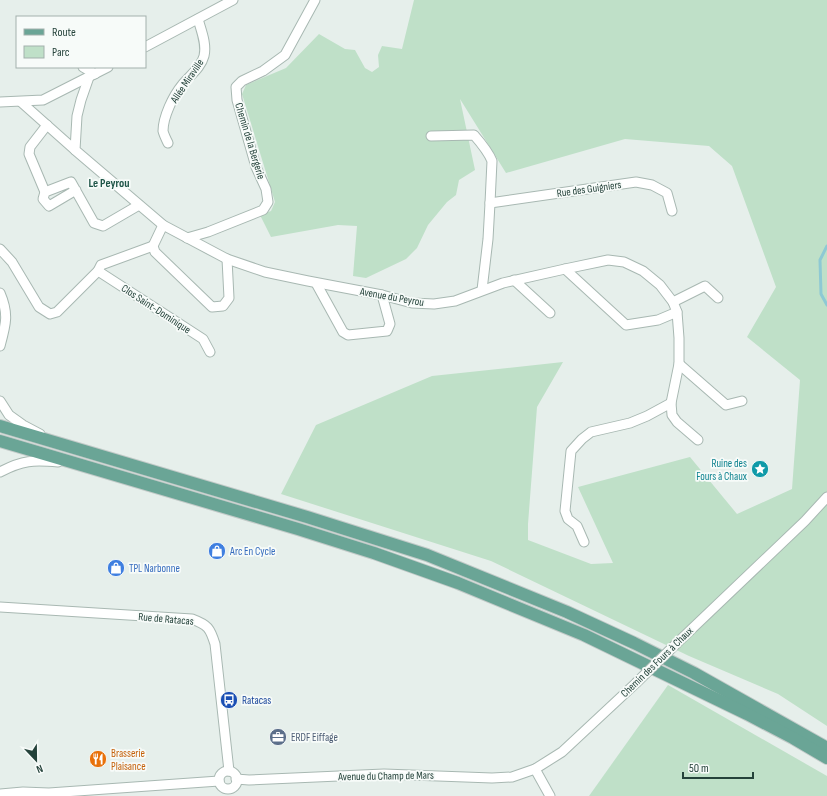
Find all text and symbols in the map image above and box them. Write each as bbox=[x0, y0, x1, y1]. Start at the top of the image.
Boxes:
legend bbox=[16, 16, 146, 68]
text: Route bbox=[52, 25, 76, 40]
text: Parc bbox=[52, 45, 70, 60]
street label: Allée Miraville bbox=[167, 57, 206, 106]
street label: Chemin de la Bergerie bbox=[232, 101, 268, 181]
district label: Le Peyrou bbox=[88, 176, 130, 191]
street label: Rue des Guigniers bbox=[556, 178, 622, 200]
street label: Clos Saint-Dominique bbox=[119, 282, 193, 336]
street label: Avenue du Peyrou bbox=[358, 285, 426, 309]
place label: Ruine des Fours à Chaux bbox=[696, 457, 747, 483]
place icon: Ruine des Fours à Chaux bbox=[750, 459, 770, 479]
shop icon: Arc En Cycle bbox=[207, 541, 227, 561]
place label: Arc En Cycle bbox=[229, 545, 275, 558]
shop icon: TPL Narbonne bbox=[106, 558, 126, 578]
place label: TPL Narbonne bbox=[129, 562, 180, 575]
street label: Rue de Ratacas bbox=[138, 610, 194, 628]
street label: Chemin des Fours à Chaux bbox=[618, 624, 696, 700]
bus stop icon: Ratacas bbox=[219, 690, 239, 710]
place label: Ratacas bbox=[242, 694, 271, 707]
office icon: ERDF Eiffage bbox=[268, 727, 288, 747]
place label: ERDF Eiffage bbox=[291, 731, 338, 744]
north arrow bbox=[16, 740, 56, 780]
place label: Brasserie Plaisance bbox=[111, 747, 146, 773]
restaurant icon: Brasserie Plaisance bbox=[88, 749, 108, 769]
scale bar bbox=[683, 754, 753, 780]
text: 50 m bbox=[689, 761, 709, 776]
text: N bbox=[34, 762, 45, 776]
street label: Avenue du Champ de Mars bbox=[337, 769, 434, 783]

